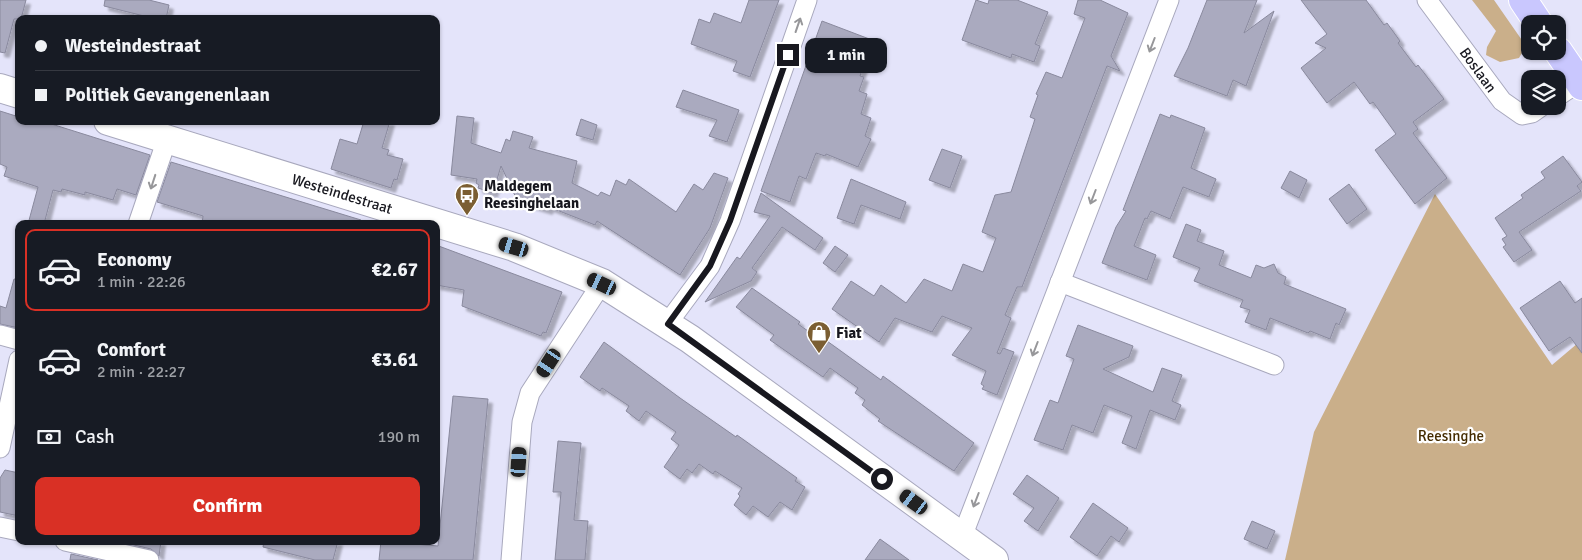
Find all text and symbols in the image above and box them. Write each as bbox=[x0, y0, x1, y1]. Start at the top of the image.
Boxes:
map controls bbox=[1521, 15, 1566, 115]
button: locate bbox=[1521, 15, 1566, 60]
one-way arrow bbox=[794, 17, 803, 33]
text: Westeindestraat bbox=[65, 34, 201, 58]
one-way arrow bbox=[1147, 37, 1156, 53]
callout: 1 min bbox=[806, 38, 888, 72]
route end bbox=[777, 44, 799, 66]
street label: Boslaan bbox=[1456, 44, 1500, 96]
text: 1 min bbox=[827, 45, 865, 65]
button: layers bbox=[1521, 70, 1566, 115]
text: Politiek Gevangenenlaan bbox=[65, 83, 270, 107]
street label: Westeindestraat bbox=[290, 170, 394, 218]
one-way arrow bbox=[148, 174, 158, 190]
place label: Maldegem Reesinghelaan bbox=[484, 177, 579, 212]
bus stop icon: Maldegem Reesinghelaan bbox=[454, 182, 480, 216]
one-way arrow bbox=[1088, 189, 1097, 204]
car bbox=[497, 235, 530, 259]
icon: car bbox=[37, 248, 82, 293]
text: Economy bbox=[97, 248, 171, 272]
text: €2.67 bbox=[372, 258, 418, 282]
car bbox=[585, 271, 618, 297]
text: 1 min · 22:26 bbox=[97, 272, 186, 292]
shop icon: Fiat bbox=[806, 320, 832, 354]
place label: Fiat bbox=[836, 324, 862, 342]
icon: car bbox=[37, 338, 82, 383]
text: Comfort bbox=[97, 338, 166, 362]
one-way arrow bbox=[1030, 340, 1039, 356]
car bbox=[534, 346, 563, 380]
text: €3.61 bbox=[372, 348, 418, 372]
text: 2 min · 22:27 bbox=[97, 362, 186, 382]
icon: cash bbox=[35, 423, 63, 451]
text: Cash bbox=[75, 425, 115, 449]
text: 190 m bbox=[378, 427, 420, 447]
park label: Reesinghe bbox=[1418, 427, 1484, 445]
car bbox=[510, 447, 527, 477]
route start bbox=[871, 468, 893, 490]
button: Confirm bbox=[35, 477, 420, 535]
car bbox=[897, 487, 930, 517]
one-way arrow bbox=[971, 492, 980, 507]

